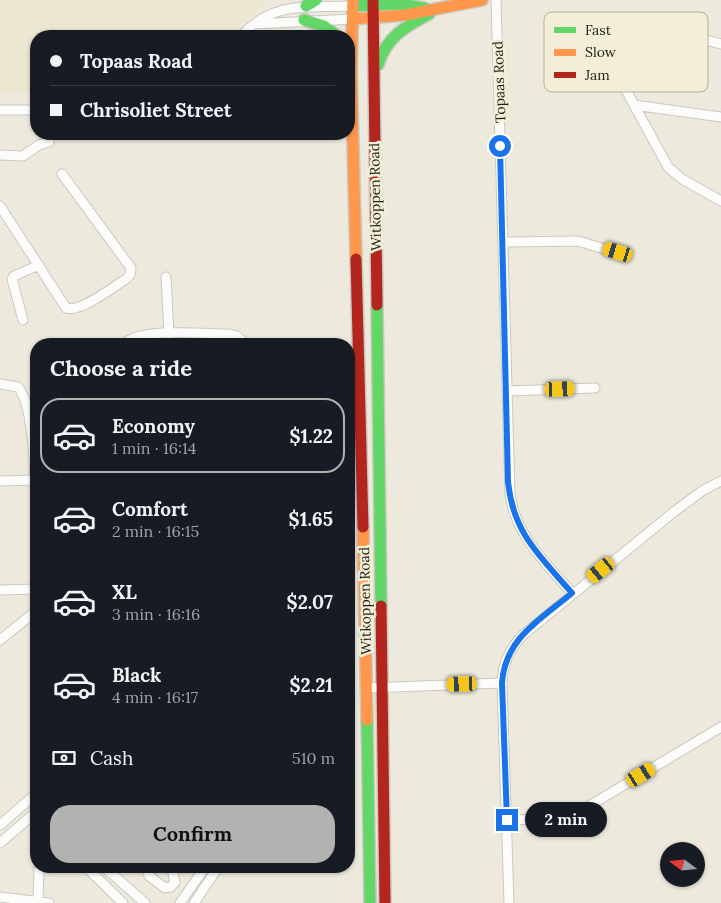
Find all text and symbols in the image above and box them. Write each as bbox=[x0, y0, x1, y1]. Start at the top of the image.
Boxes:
legend bbox=[544, 12, 708, 92]
text: Fast bbox=[585, 21, 612, 39]
street label: Topaas Road bbox=[489, 41, 509, 123]
text: Slow bbox=[585, 43, 617, 61]
text: Topaas Road bbox=[80, 49, 192, 73]
text: Jam bbox=[584, 66, 610, 84]
text: Chrisoliet Street bbox=[80, 98, 232, 122]
route start bbox=[489, 135, 511, 157]
street label: Witkoppen Road bbox=[365, 143, 385, 251]
car bbox=[601, 240, 634, 264]
text: Choose a ride bbox=[50, 354, 192, 382]
car bbox=[544, 381, 575, 397]
icon: car bbox=[52, 413, 97, 458]
text: Economy bbox=[112, 414, 195, 438]
text: $1.22 bbox=[289, 424, 333, 448]
text: 1 min · 16:14 bbox=[112, 438, 197, 458]
icon: car bbox=[52, 496, 97, 541]
text: Comfort bbox=[112, 497, 188, 521]
text: $1.65 bbox=[289, 507, 333, 531]
text: 2 min · 16:15 bbox=[112, 521, 199, 541]
street label: Witkoppen Road bbox=[355, 547, 375, 655]
car bbox=[584, 555, 617, 585]
icon: car bbox=[52, 579, 97, 624]
text: XL bbox=[112, 580, 137, 604]
text: $2.07 bbox=[287, 590, 333, 614]
text: 3 min · 16:16 bbox=[112, 604, 200, 624]
icon: car bbox=[52, 662, 97, 707]
text: Black bbox=[112, 663, 161, 687]
text: $2.21 bbox=[289, 673, 333, 697]
car bbox=[446, 676, 477, 692]
text: 4 min · 16:17 bbox=[112, 687, 198, 707]
icon: cash bbox=[50, 744, 78, 772]
text: Cash bbox=[90, 746, 133, 770]
text: 510 m bbox=[292, 748, 335, 768]
car bbox=[624, 761, 657, 789]
callout: 2 min bbox=[524, 802, 607, 838]
button: Confirm bbox=[50, 805, 335, 863]
route end bbox=[496, 809, 518, 831]
text: 2 min bbox=[545, 809, 587, 829]
north arrow bbox=[660, 842, 705, 888]
map controls bbox=[660, 842, 705, 887]

